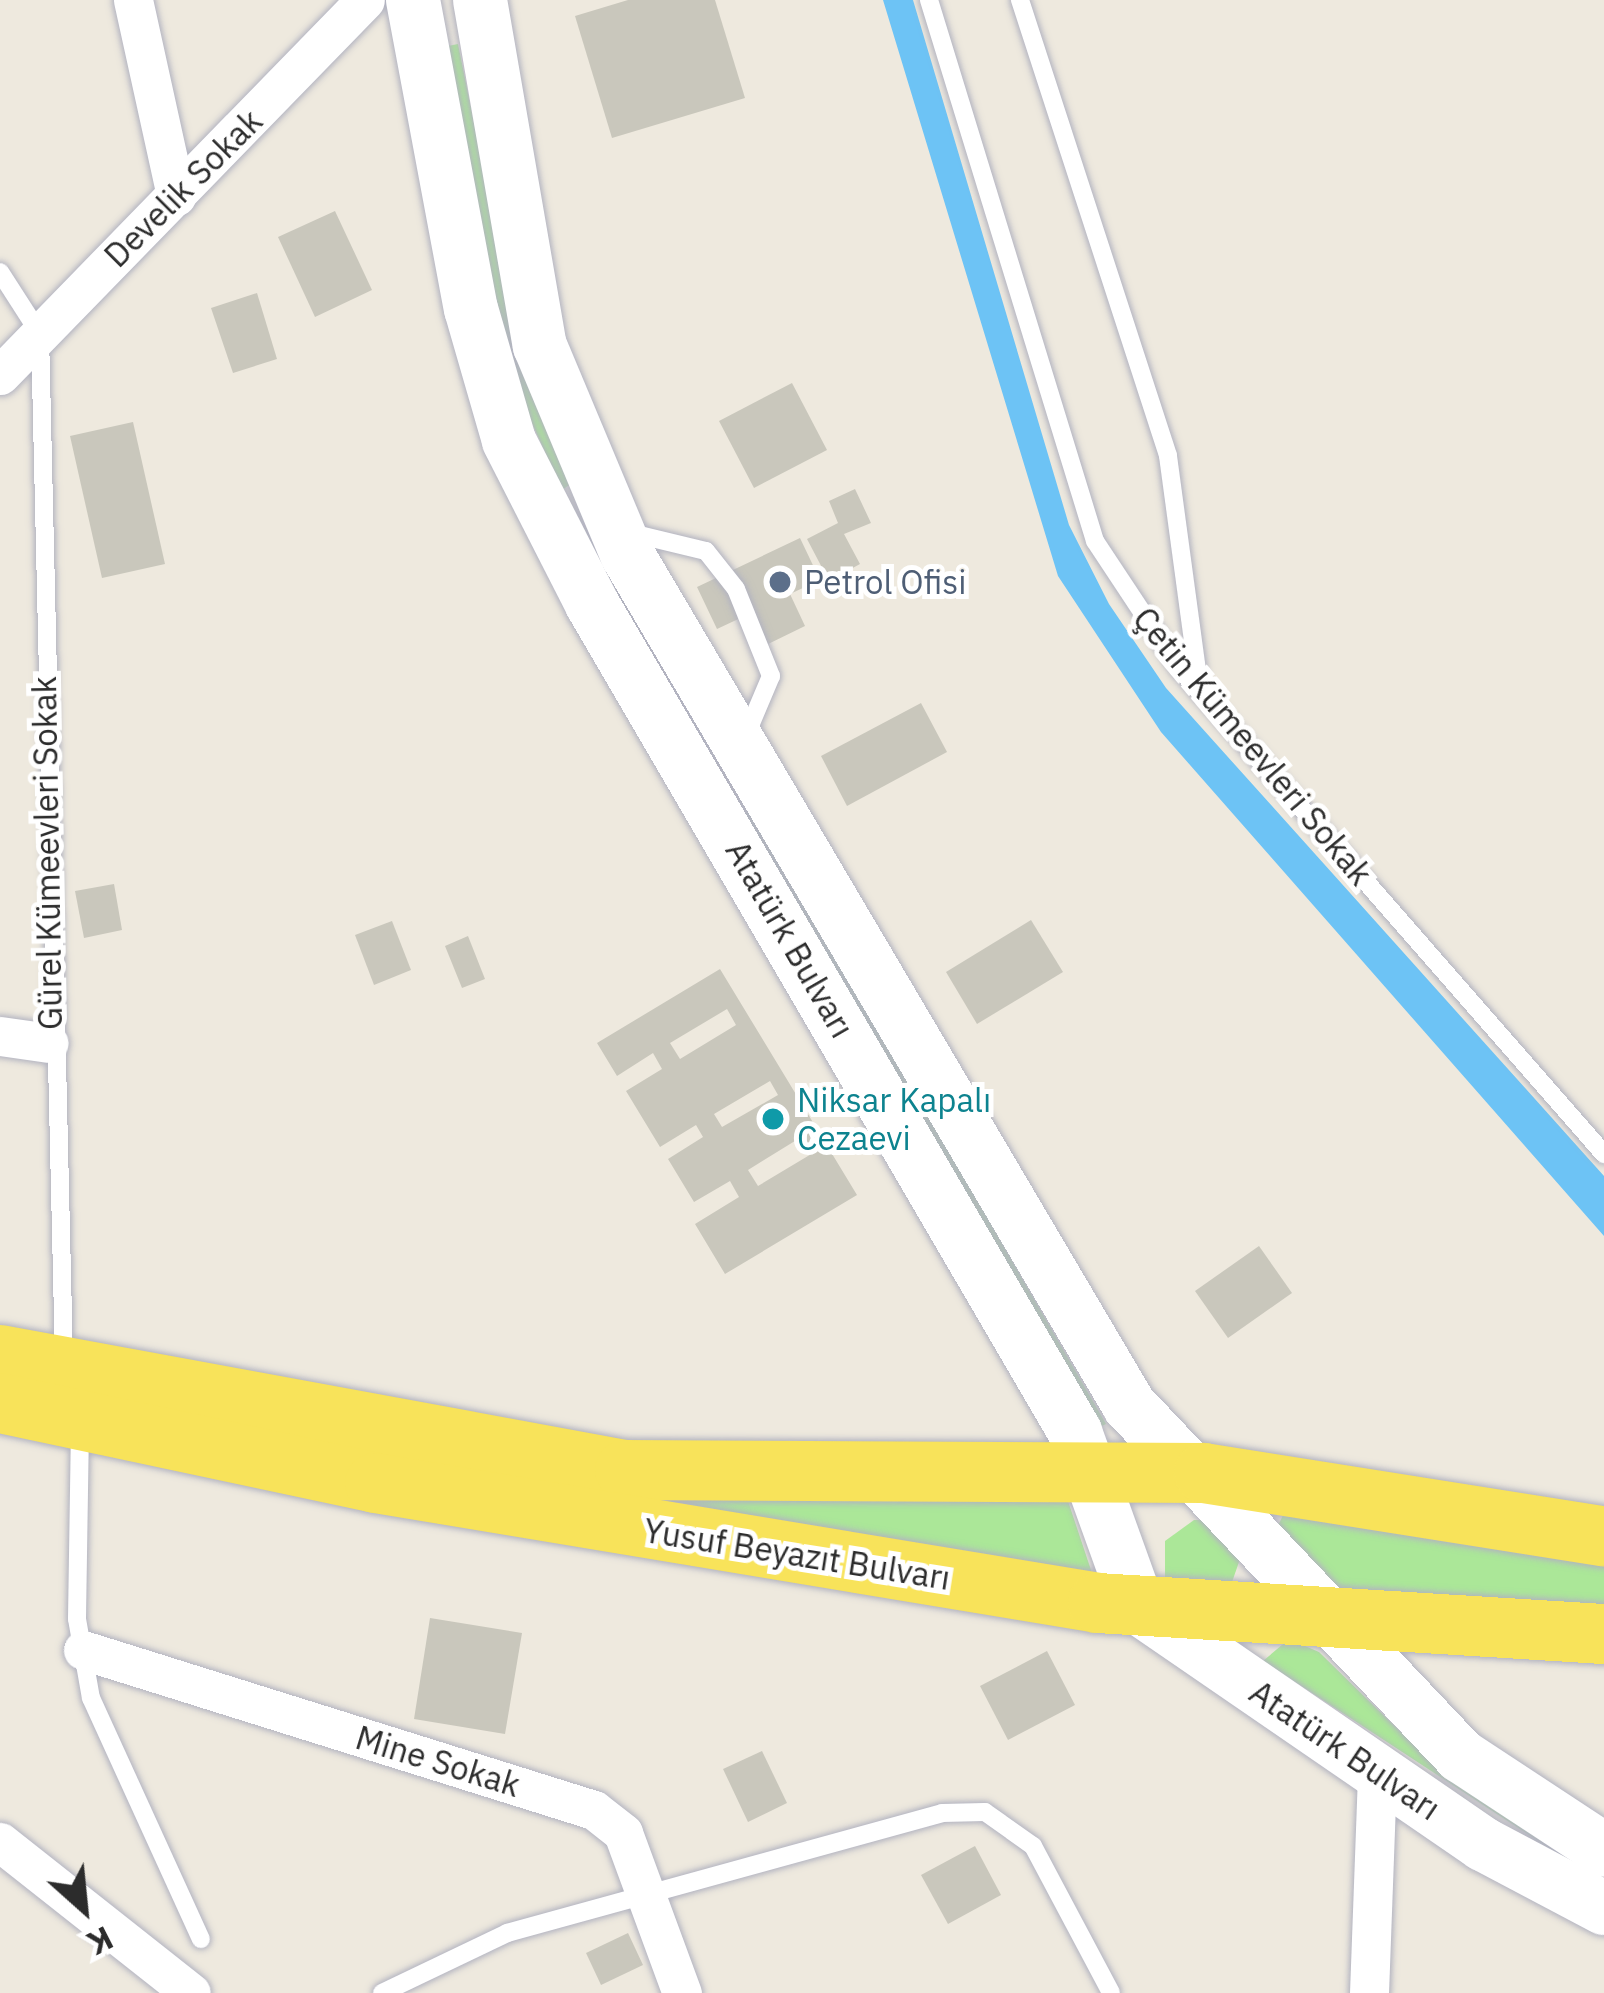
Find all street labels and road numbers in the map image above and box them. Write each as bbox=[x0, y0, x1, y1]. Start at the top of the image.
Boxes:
street label: Develik Sokak bbox=[96, 101, 270, 275]
street label: Çetin Kümeevleri Sokak bbox=[1125, 599, 1381, 893]
street label: Gürel Kümeevleri Sokak bbox=[24, 676, 70, 1030]
street label: Atatürk Bulvarı bbox=[718, 834, 862, 1044]
street label: Yusuf Beyazıt Bulvarı bbox=[641, 1510, 953, 1598]
street label: Atatürk Bulvarı bbox=[1242, 1672, 1448, 1828]
street label: Mine Sokak bbox=[351, 1717, 525, 1805]

